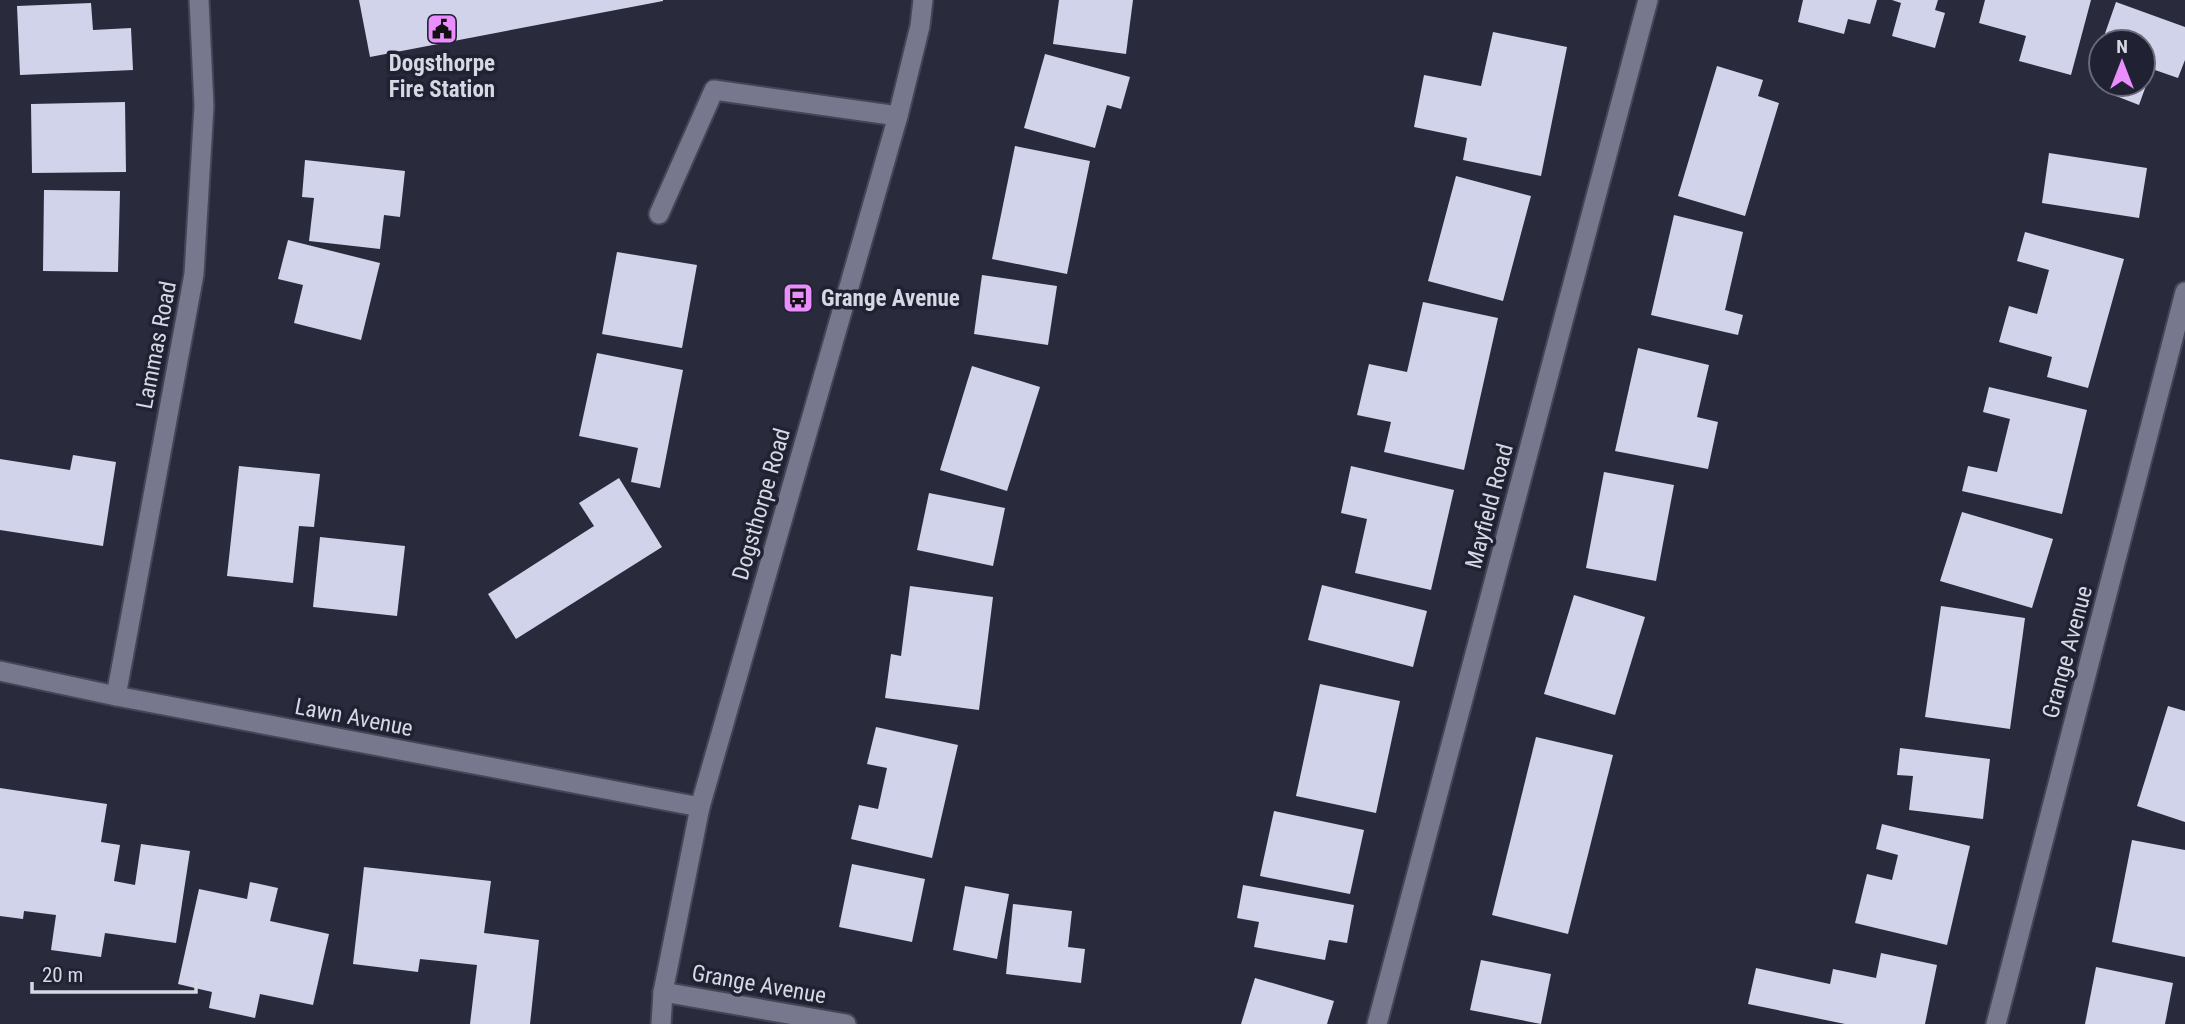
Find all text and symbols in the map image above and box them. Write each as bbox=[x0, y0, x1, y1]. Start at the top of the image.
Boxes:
public building icon: Dogsthorpe Fire Station bbox=[425, 12, 459, 46]
north arrow bbox=[2087, 28, 2157, 98]
text: N bbox=[2116, 35, 2128, 58]
place label: Dogsthorpe Fire Station bbox=[389, 50, 495, 103]
street label: Lammas Road bbox=[131, 279, 182, 411]
bus stop icon: Grange Avenue bbox=[781, 281, 815, 315]
place label: Grange Avenue bbox=[821, 285, 960, 312]
street label: Dogsthorpe Road bbox=[727, 425, 796, 583]
street label: Mayfield Road bbox=[1460, 441, 1519, 571]
street label: Grange Avenue bbox=[2037, 583, 2098, 721]
street label: Lawn Avenue bbox=[293, 693, 415, 742]
scale bar bbox=[32, 950, 196, 994]
street label: Grange Avenue bbox=[690, 959, 828, 1010]
text: 20 m bbox=[42, 963, 83, 987]

